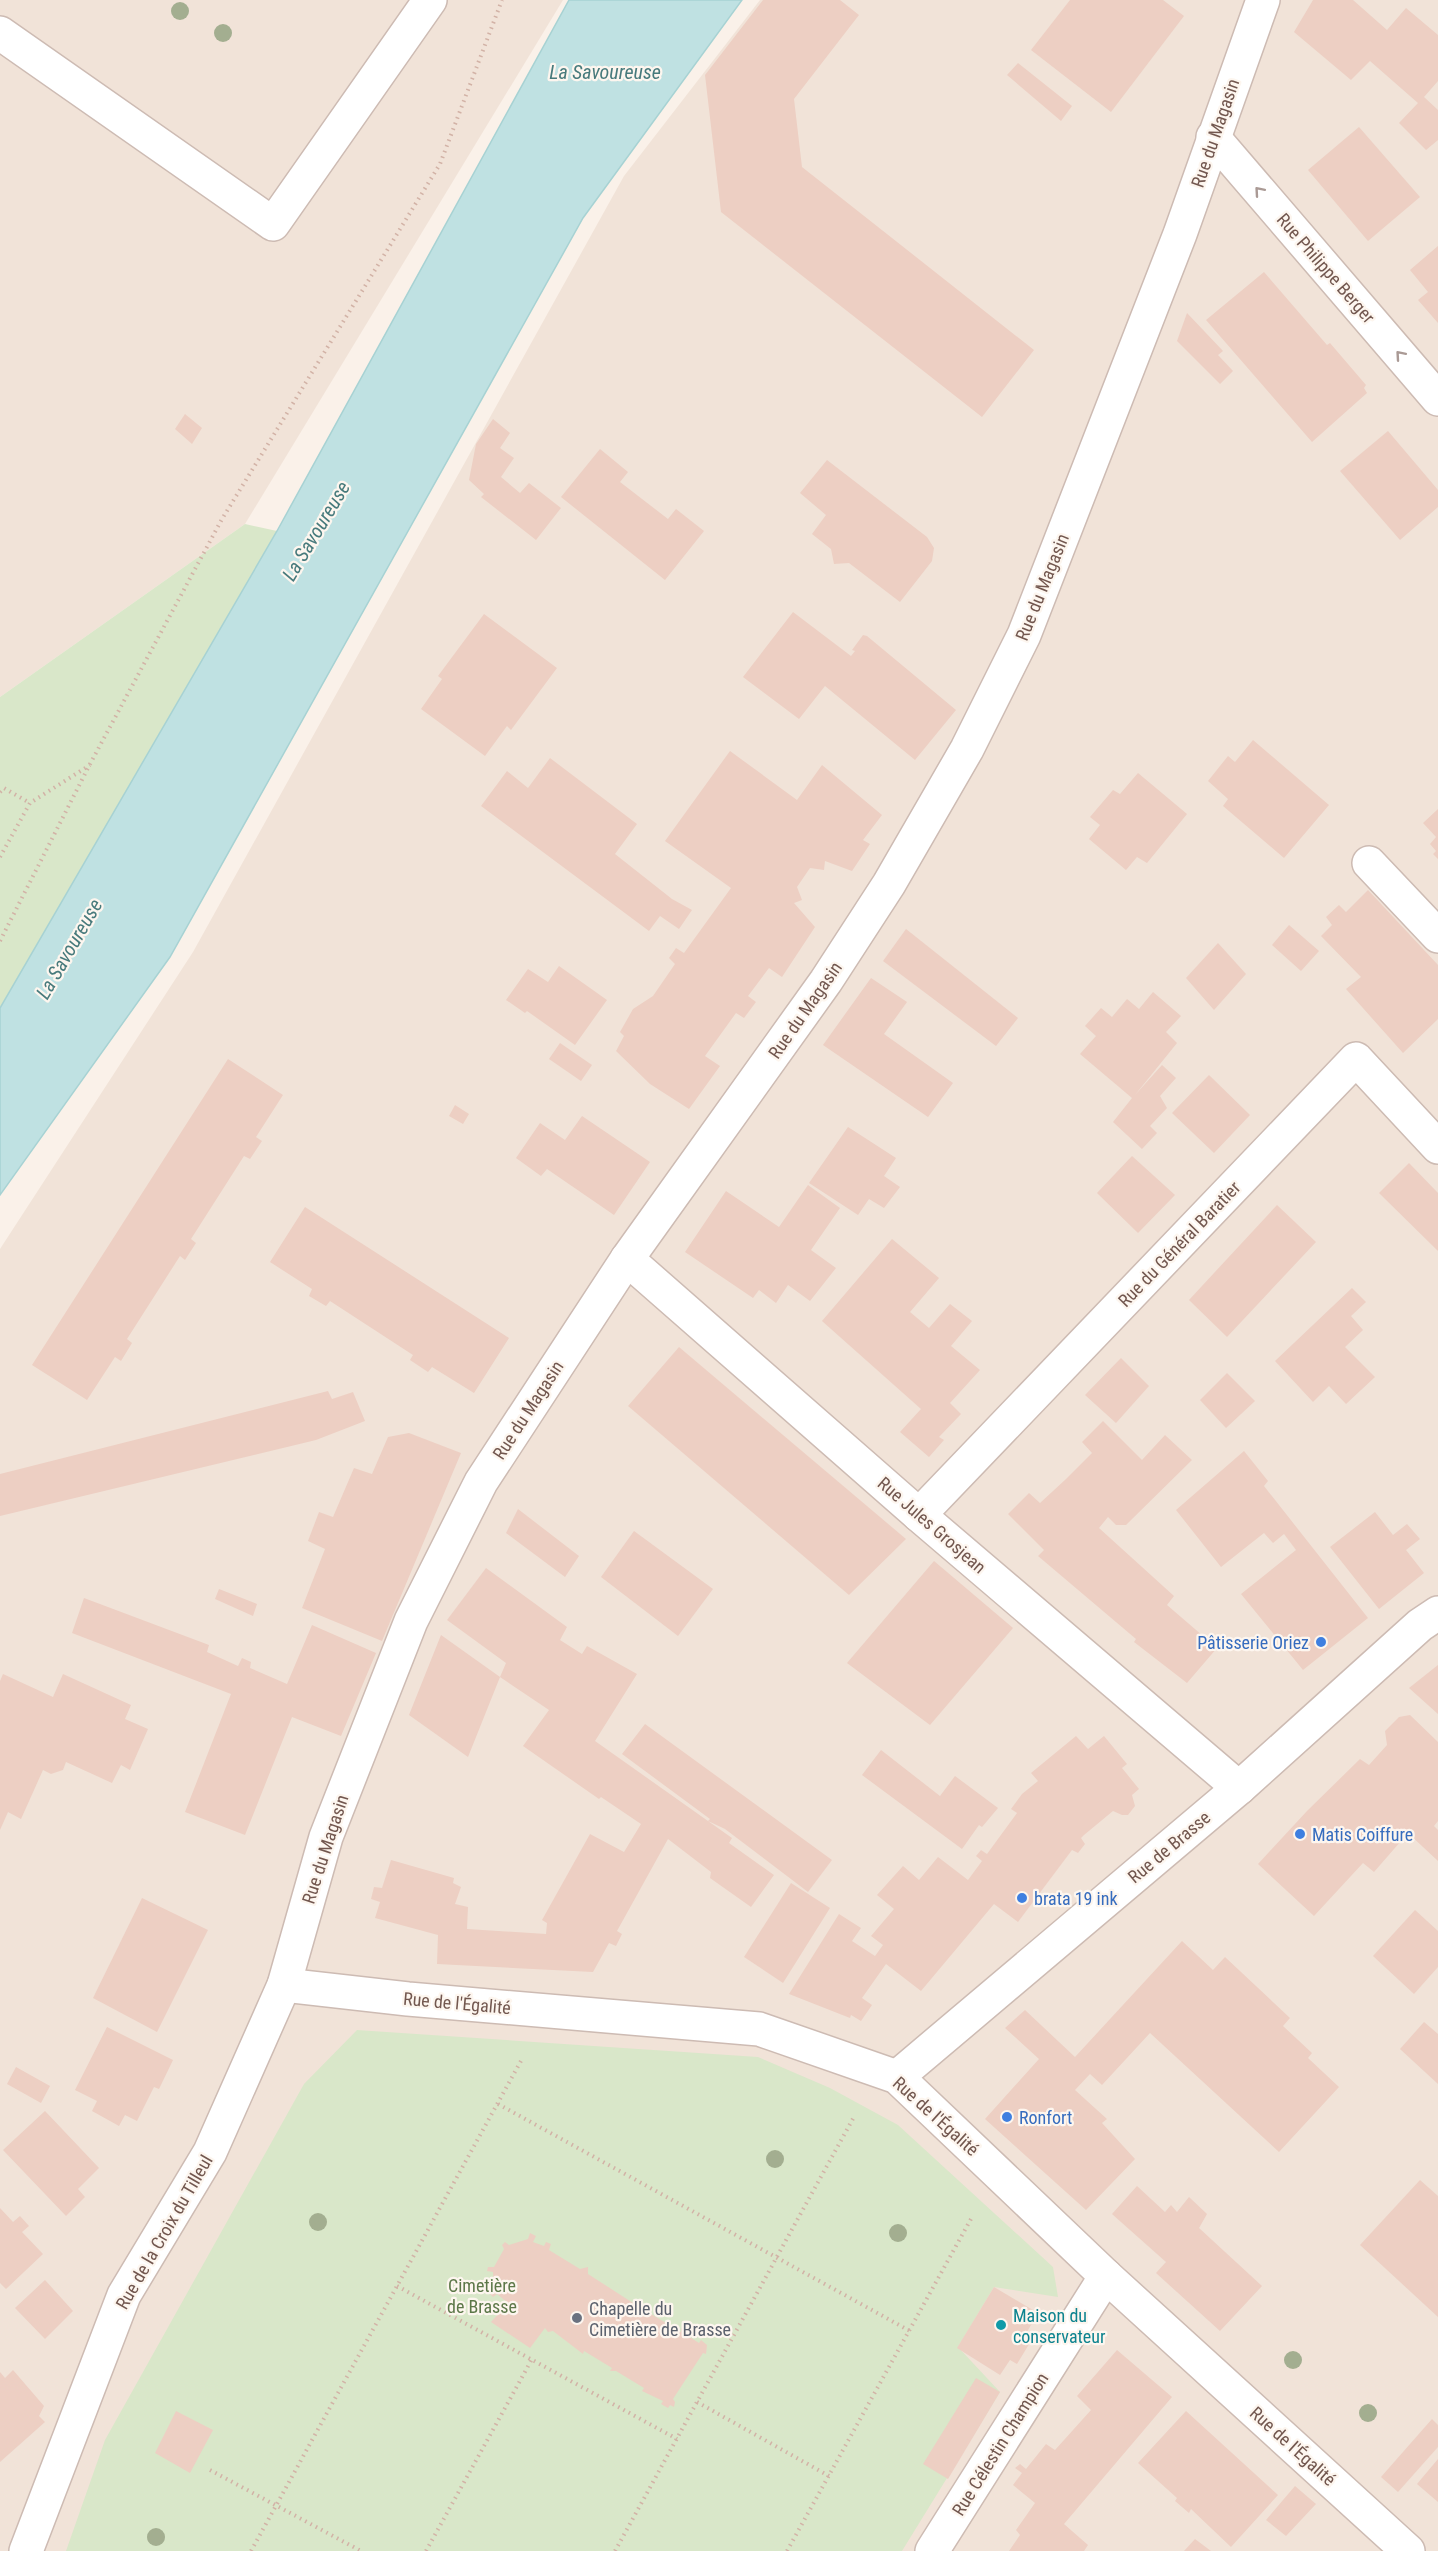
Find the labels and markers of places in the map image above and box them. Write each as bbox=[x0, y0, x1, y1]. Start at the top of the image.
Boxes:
place label: Pâtisserie Oriez bbox=[1197, 1632, 1309, 1653]
marker: Pâtisserie Oriez bbox=[1314, 1635, 1328, 1649]
place label: Matis Coiffure bbox=[1312, 1824, 1413, 1845]
marker: Matis Coiffure bbox=[1293, 1827, 1307, 1841]
place label: brata 19 ink bbox=[1034, 1888, 1118, 1909]
marker: brata 19 ink bbox=[1015, 1891, 1029, 1905]
place label: Ronfort bbox=[1019, 2107, 1072, 2128]
marker: Ronfort bbox=[1000, 2110, 1014, 2124]
place label: Chapelle du Cimetière de Brasse bbox=[589, 2298, 731, 2340]
place label: Maison du conservateur bbox=[1013, 2305, 1106, 2347]
marker: Chapelle du Cimetière de Brasse bbox=[570, 2311, 584, 2325]
marker: Maison du conservateur bbox=[994, 2318, 1008, 2332]

